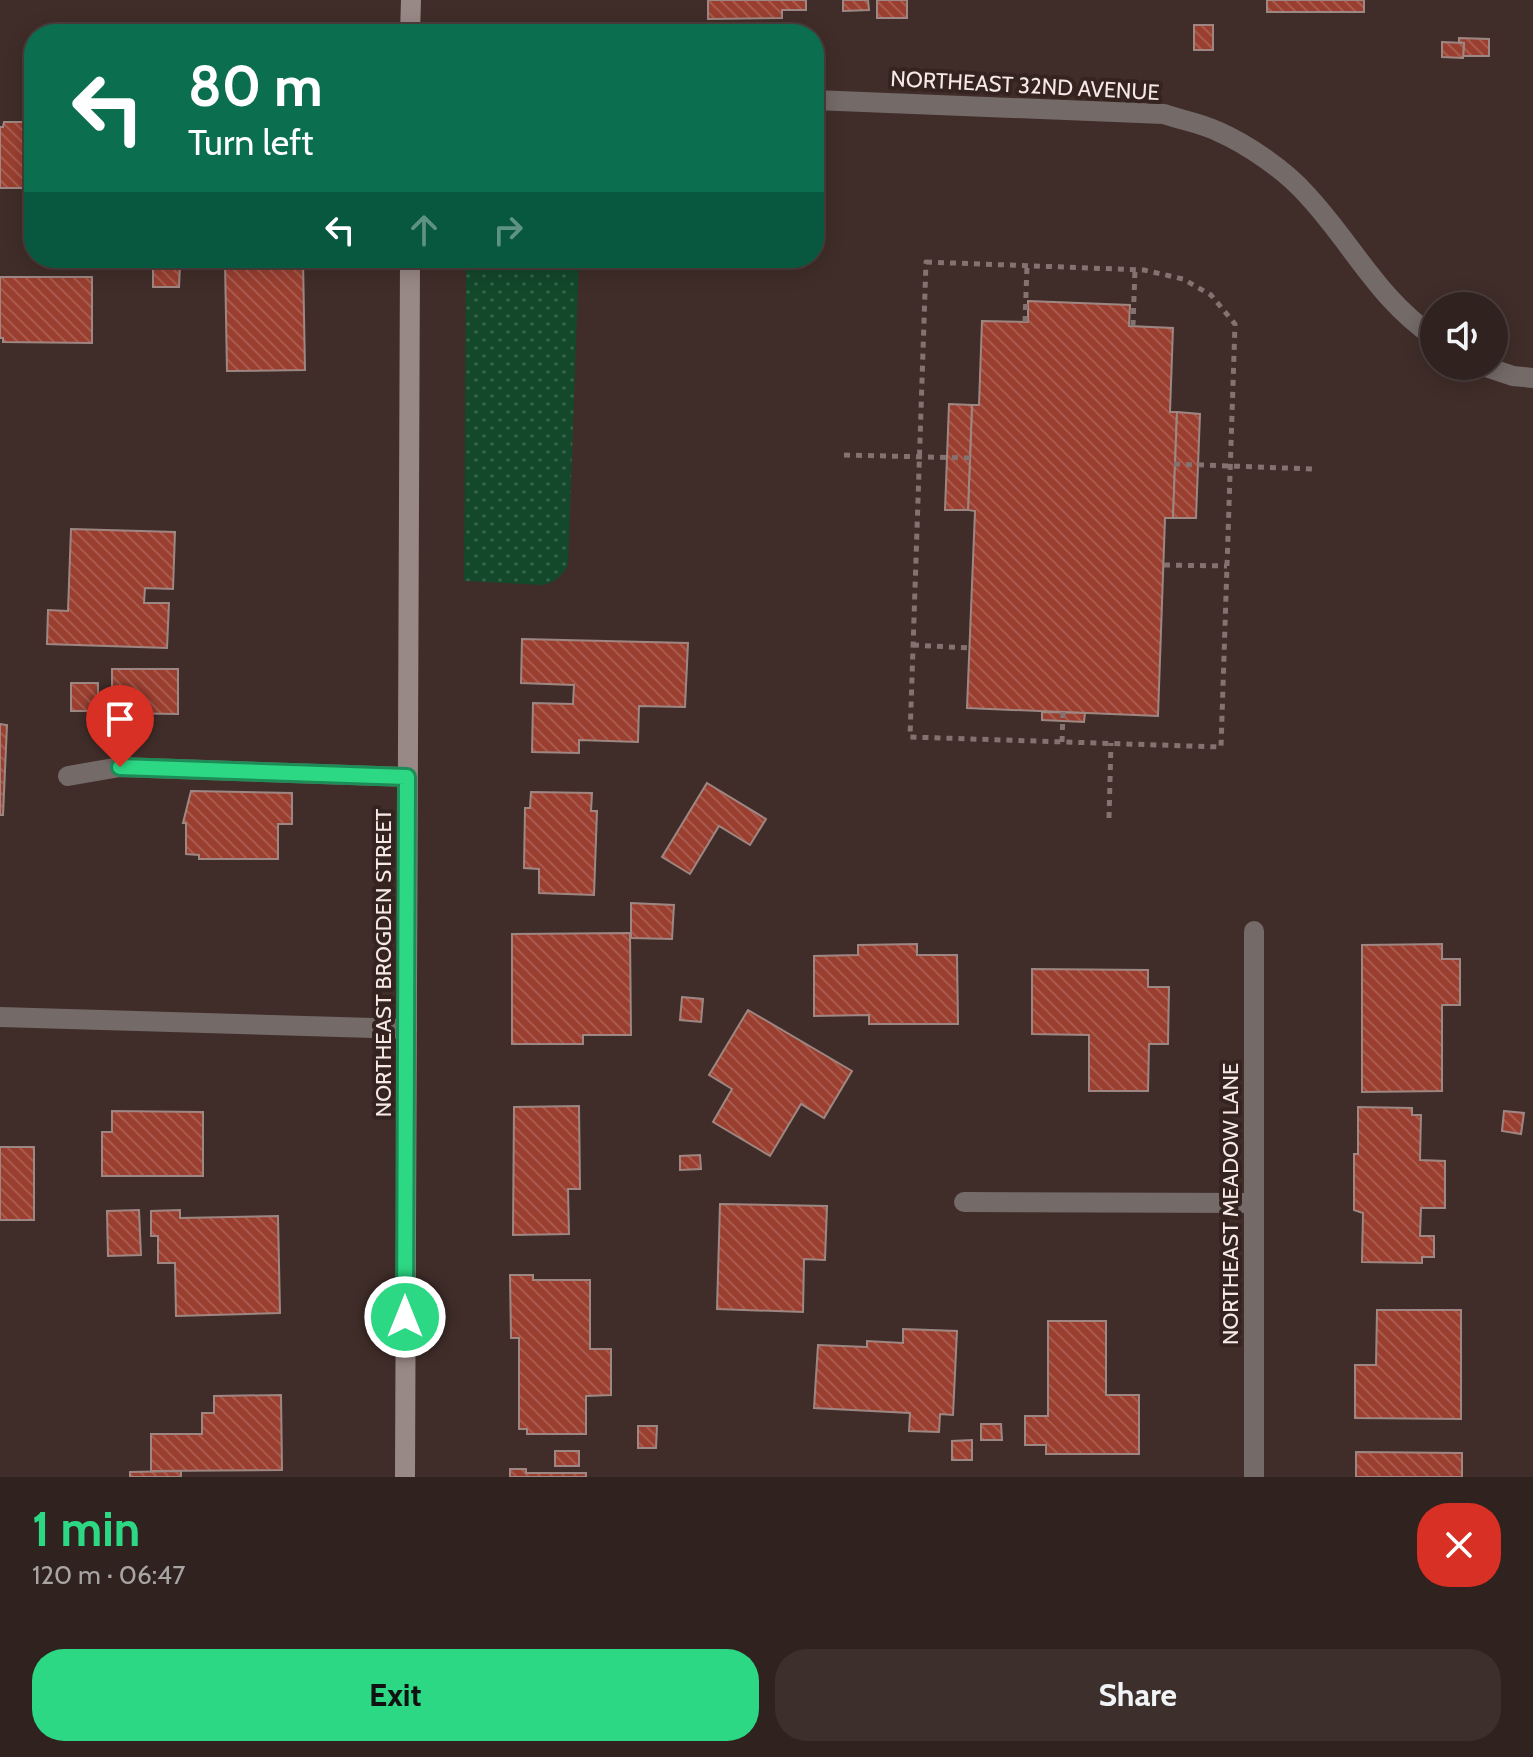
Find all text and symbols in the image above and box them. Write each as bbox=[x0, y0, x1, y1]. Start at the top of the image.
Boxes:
text: 80 m bbox=[188, 52, 323, 120]
icon: left bbox=[56, 56, 160, 160]
street label: NORTHEAST 32ND AVENUE bbox=[890, 65, 1160, 106]
text: Turn left bbox=[188, 120, 313, 164]
icon: left bbox=[318, 208, 362, 252]
icon: ahead bbox=[402, 208, 446, 252]
icon: right bbox=[486, 208, 530, 252]
map controls bbox=[1420, 292, 1508, 380]
button: sound bbox=[1420, 292, 1508, 380]
pin bbox=[86, 685, 154, 767]
icon: arrive bbox=[98, 697, 142, 741]
street label: NORTHEAST BROGDEN STREET bbox=[370, 808, 397, 1117]
street label: NORTHEAST MEADOW LANE bbox=[1217, 1063, 1244, 1345]
position arrow bbox=[363, 1275, 447, 1359]
text: 1 min bbox=[32, 1500, 140, 1558]
button: close bbox=[1417, 1503, 1501, 1587]
text: 120 m · 06:47 bbox=[32, 1559, 185, 1591]
button: Exit bbox=[32, 1649, 759, 1741]
button: Share bbox=[775, 1649, 1501, 1741]

